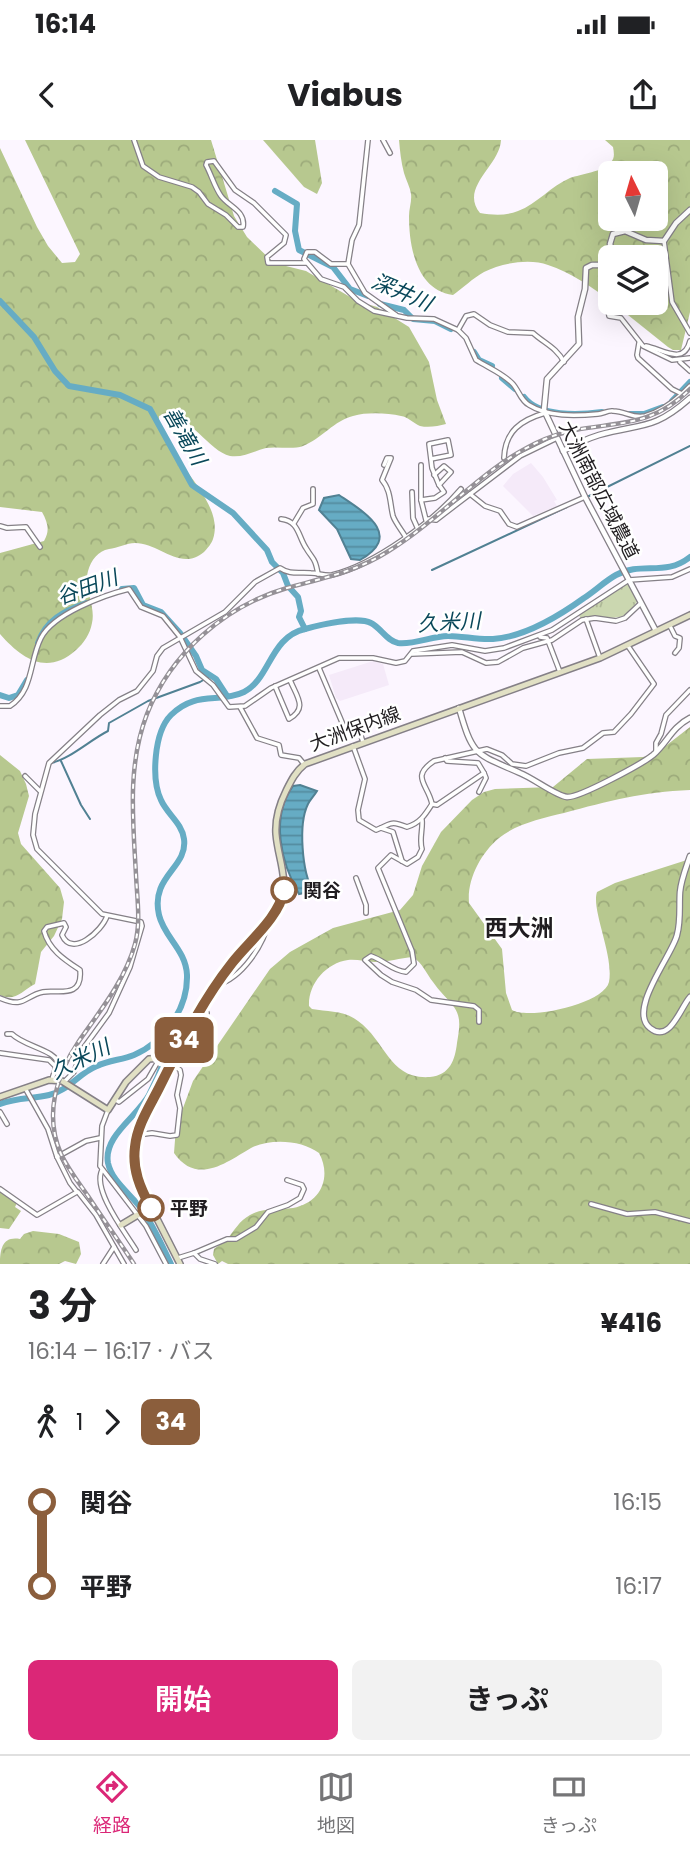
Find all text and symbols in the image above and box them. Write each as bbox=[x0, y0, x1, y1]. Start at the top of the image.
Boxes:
text: 16:14 bbox=[35, 6, 96, 42]
text: Viabus bbox=[287, 72, 403, 117]
icon: back bbox=[28, 76, 66, 114]
icon: share bbox=[624, 76, 662, 114]
north arrow bbox=[598, 161, 668, 231]
map controls bbox=[598, 161, 668, 315]
button: layers bbox=[598, 245, 668, 315]
water label: 深井川 bbox=[367, 266, 439, 318]
water label: 善滝川 bbox=[157, 401, 214, 472]
street label: 大洲南部広域農道 bbox=[552, 416, 646, 564]
water label: 谷田川 bbox=[52, 562, 123, 611]
water label: 久米川 bbox=[417, 606, 483, 638]
street label: 大洲保内線 bbox=[306, 700, 404, 758]
marker: 関谷 bbox=[271, 877, 297, 903]
place label: 関谷 bbox=[303, 877, 341, 904]
district label: 西大洲 bbox=[485, 912, 554, 944]
line badge: 34 bbox=[152, 1017, 216, 1063]
text: 34 bbox=[169, 1023, 199, 1056]
water label: 久米川 bbox=[45, 1031, 116, 1086]
marker: 平野 bbox=[138, 1195, 164, 1221]
place label: 平野 bbox=[170, 1195, 208, 1222]
text: 3 分 bbox=[28, 1279, 97, 1332]
text: ¥416 bbox=[601, 1305, 662, 1341]
text: 16:14 – 16:17 · バス bbox=[28, 1335, 214, 1367]
icon: walk bbox=[28, 1403, 66, 1441]
icon: forward bbox=[93, 1403, 131, 1441]
text: 34 bbox=[155, 1405, 186, 1438]
text: 1 bbox=[76, 1406, 83, 1438]
text: 関谷 bbox=[80, 1485, 132, 1521]
text: 16:15 bbox=[613, 1486, 662, 1518]
text: 平野 bbox=[80, 1569, 132, 1605]
text: 16:17 bbox=[615, 1570, 662, 1602]
button: 開始 bbox=[28, 1660, 338, 1740]
button: きっぷ bbox=[352, 1660, 662, 1740]
tab: 経路 bbox=[93, 1768, 131, 1840]
tab: 地図 bbox=[317, 1768, 355, 1840]
tab: きっぷ bbox=[541, 1768, 597, 1840]

